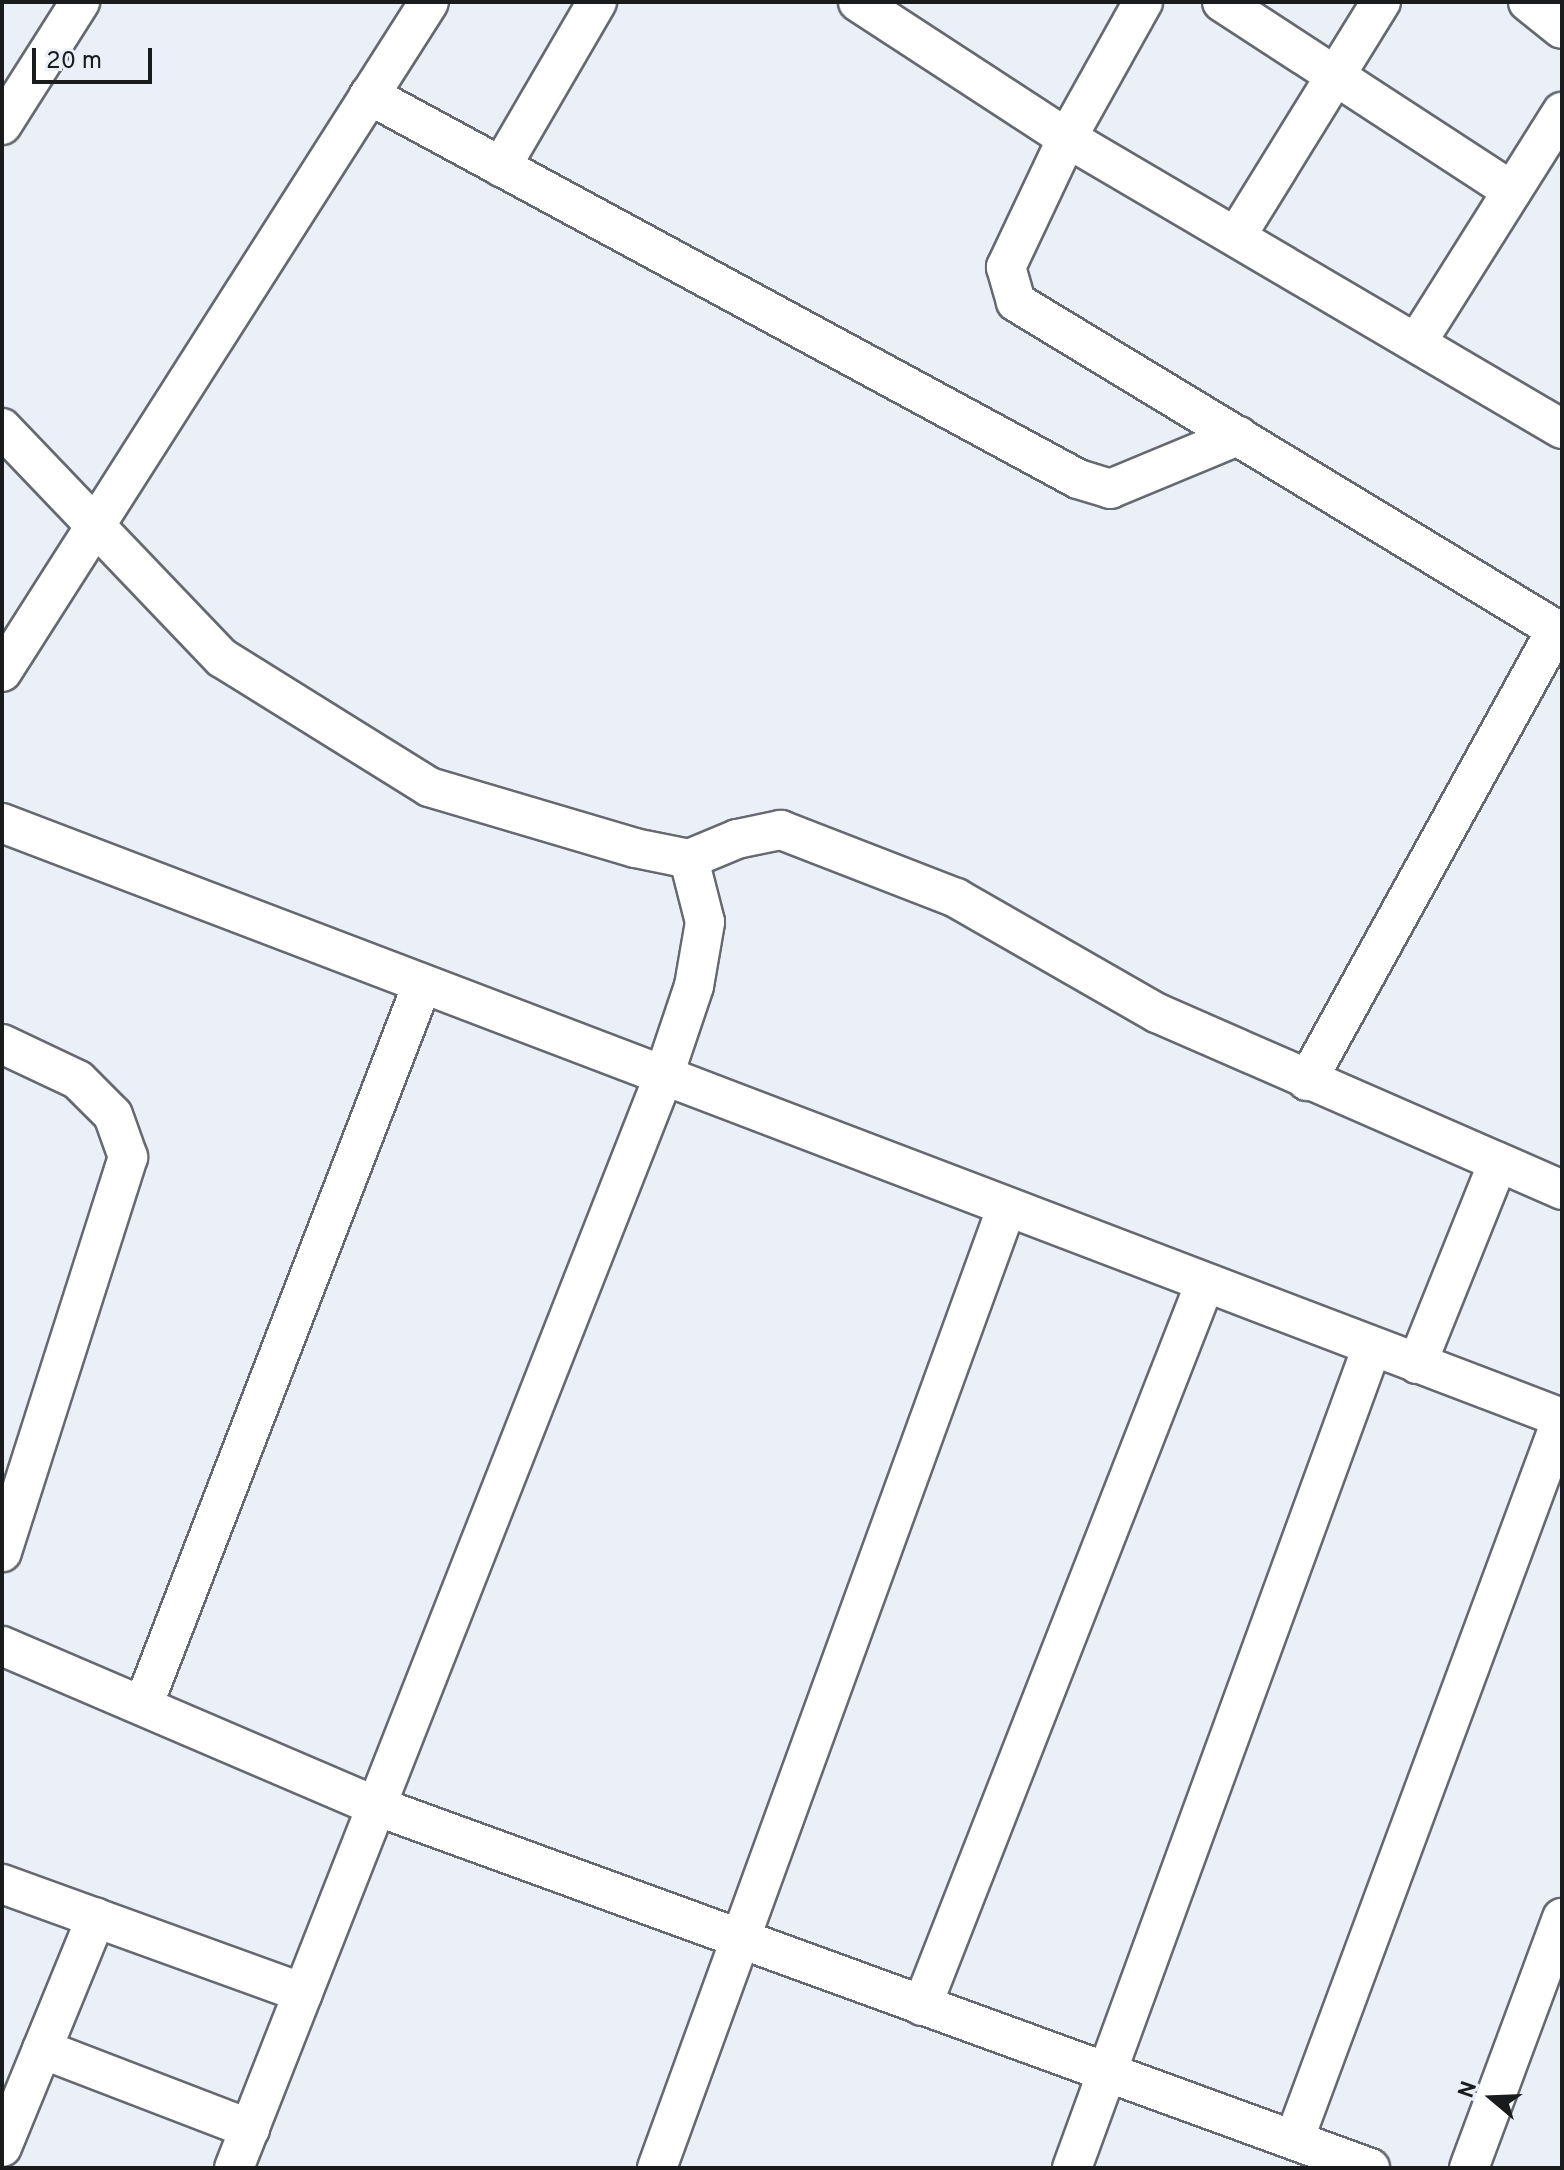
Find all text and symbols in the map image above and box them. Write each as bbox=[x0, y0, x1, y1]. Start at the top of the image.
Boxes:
scale bar bbox=[36, 32, 156, 82]
text: 20 m bbox=[46, 47, 102, 77]
north arrow bbox=[1452, 2058, 1532, 2138]
text: N bbox=[1453, 2078, 1484, 2102]

